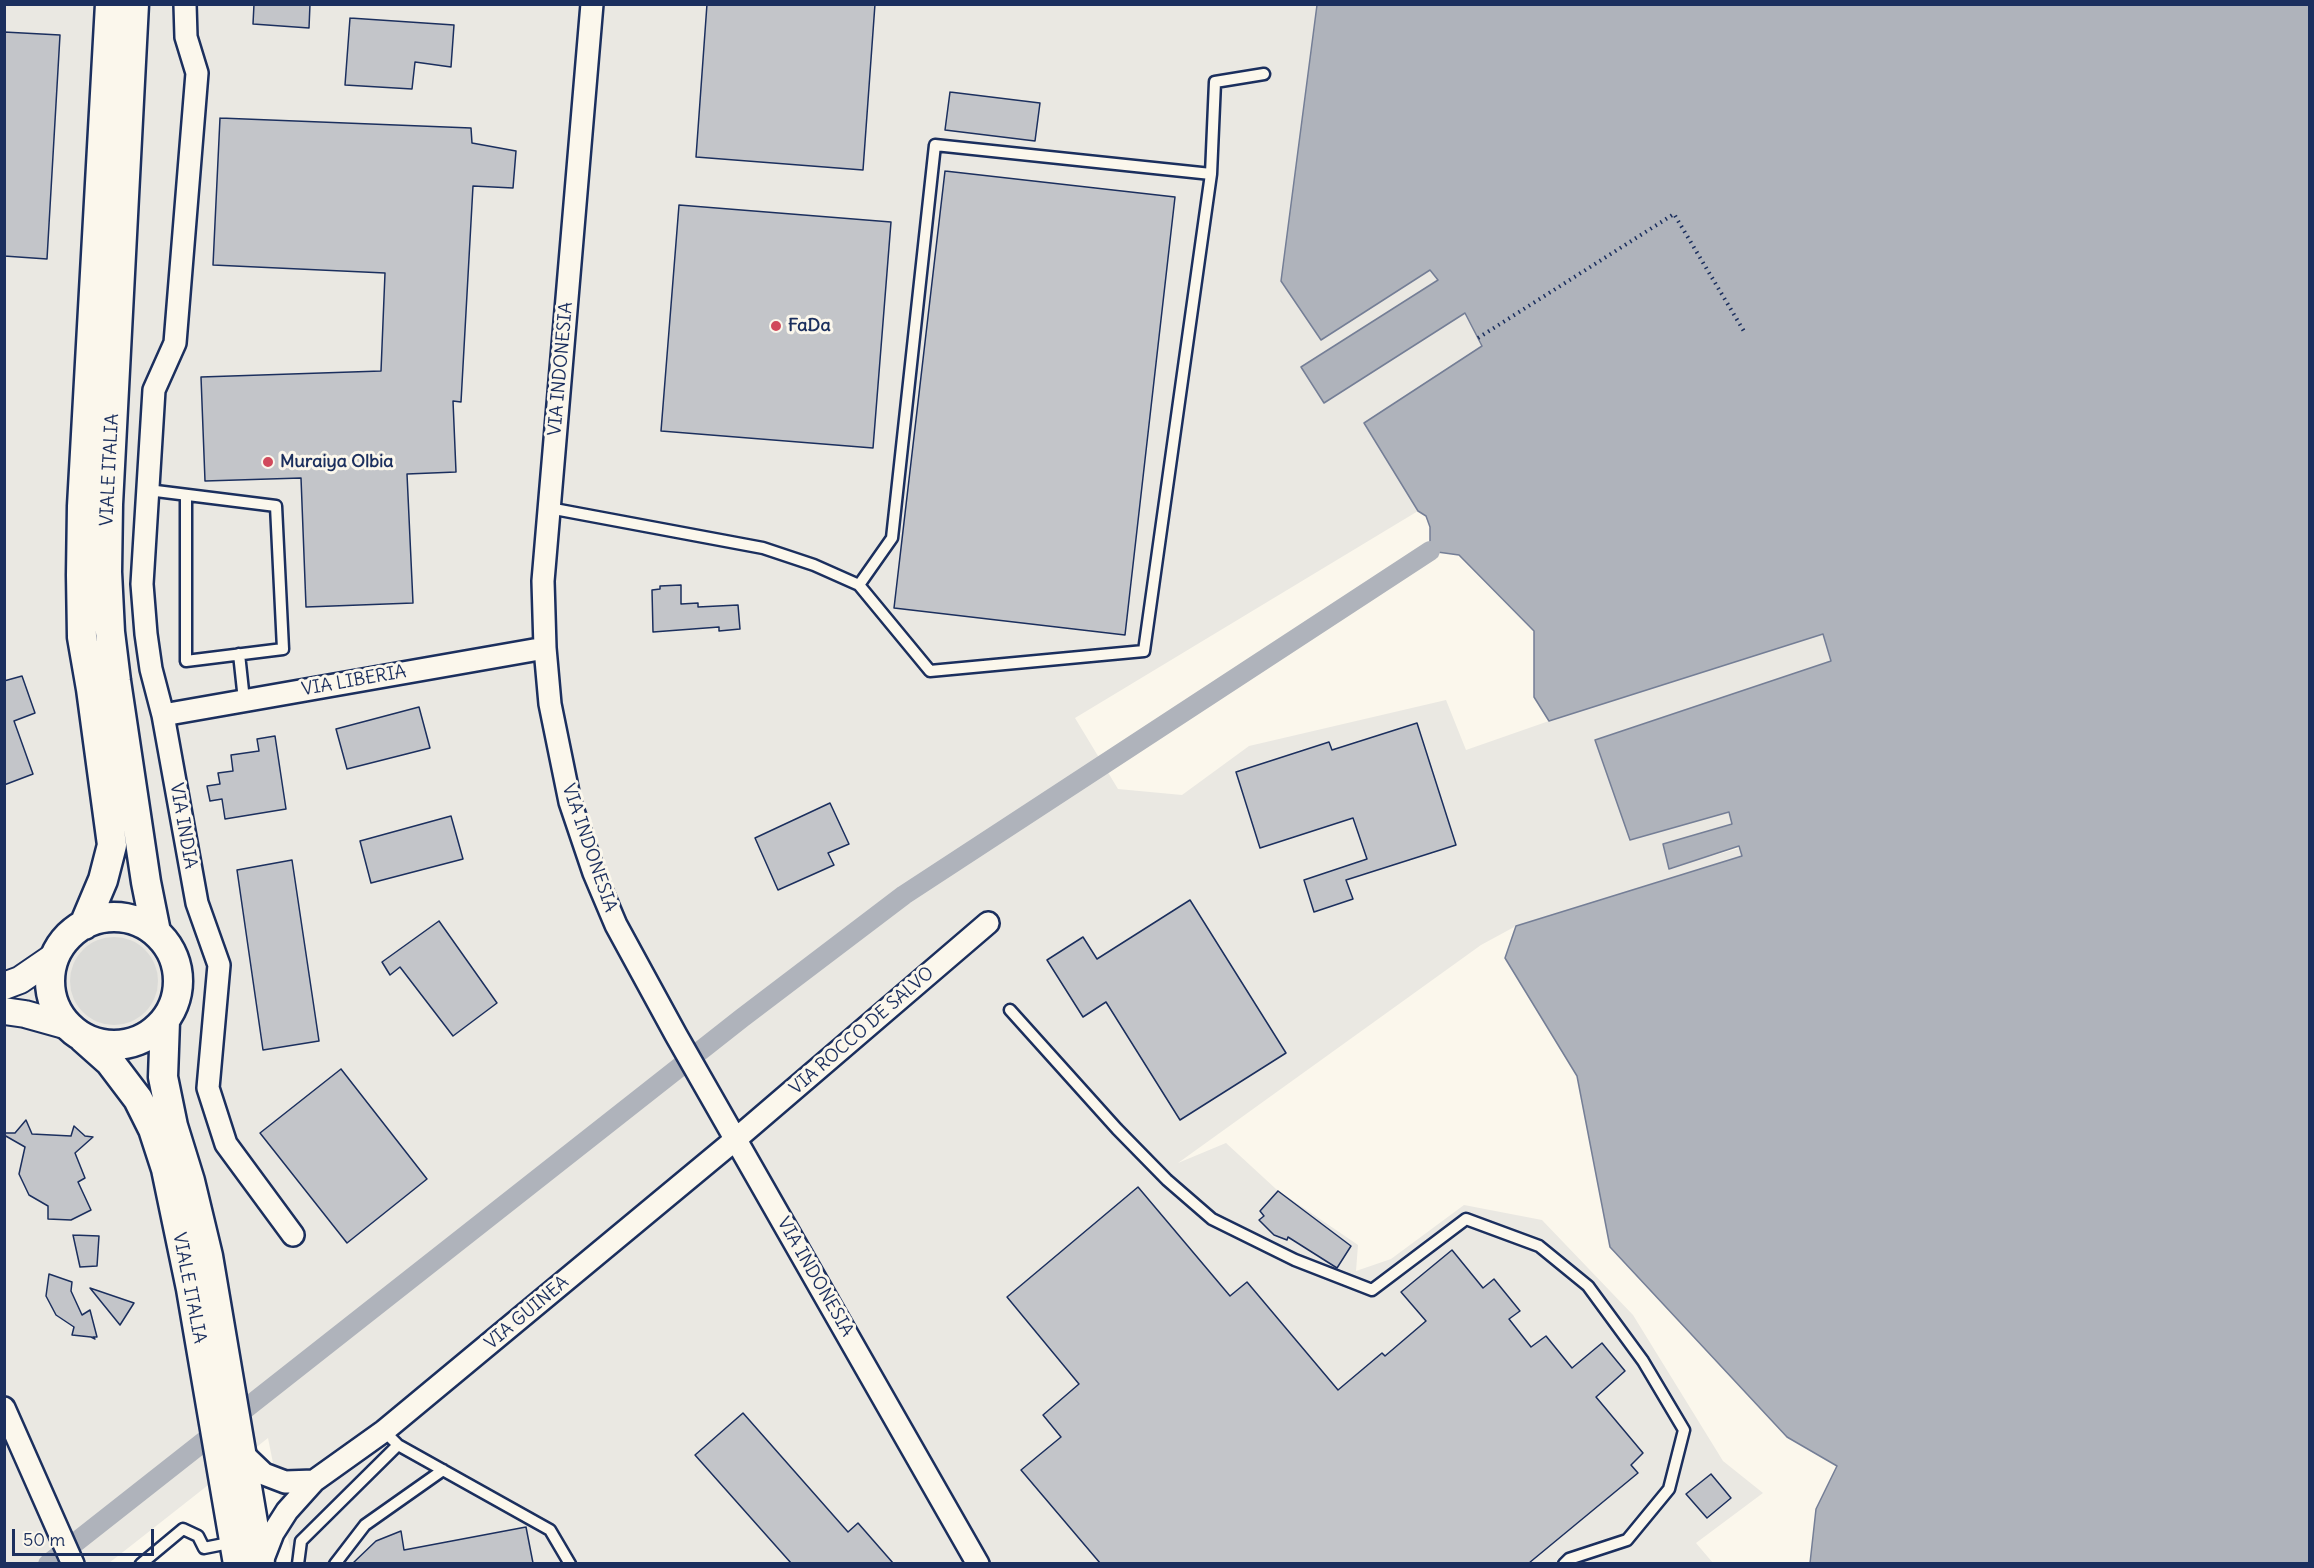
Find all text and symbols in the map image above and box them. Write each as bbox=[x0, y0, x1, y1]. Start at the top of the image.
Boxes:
street label: VIA INDONESIA bbox=[544, 301, 578, 437]
place label: FaDa bbox=[788, 315, 831, 337]
marker: FaDa bbox=[769, 319, 783, 333]
street label: VIALE ITALIA bbox=[96, 413, 124, 527]
place label: Muraiya Olbia bbox=[280, 451, 393, 473]
marker: Muraiya Olbia bbox=[261, 455, 275, 469]
street label: VIA LIBERIA bbox=[300, 661, 408, 701]
street label: VIA INDIA bbox=[165, 781, 201, 871]
street label: VIA INDONESIA bbox=[557, 781, 621, 915]
street label: VIA ROCCO DE SALVO bbox=[785, 962, 939, 1100]
street label: VIA INDONESIA bbox=[772, 1213, 858, 1341]
street label: VIALE ITALIA bbox=[168, 1231, 210, 1345]
street label: VIA GUINEA bbox=[481, 1272, 573, 1354]
scale bar bbox=[15, 1517, 158, 1555]
text: 50 m bbox=[23, 1528, 65, 1551]

